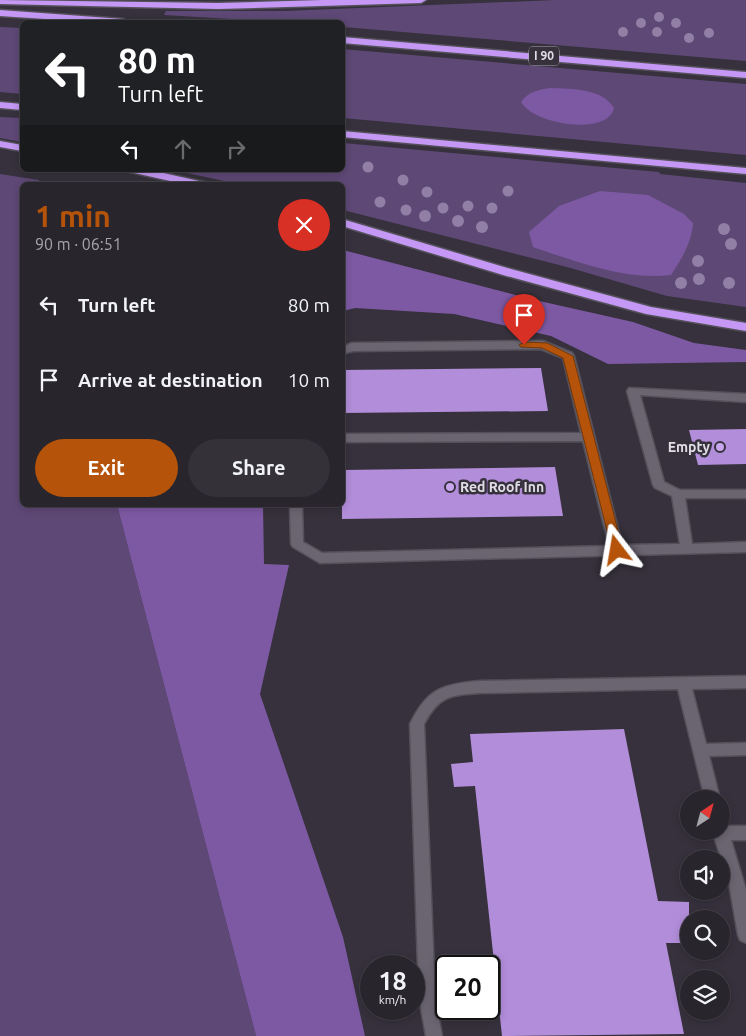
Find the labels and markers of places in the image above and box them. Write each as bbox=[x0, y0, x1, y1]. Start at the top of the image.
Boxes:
pin bbox=[503, 294, 545, 345]
place label: Empty bbox=[668, 439, 711, 455]
marker: Empty bbox=[714, 441, 726, 453]
place label: Red Roof Inn bbox=[460, 479, 544, 495]
marker: Red Roof Inn bbox=[444, 481, 456, 493]

